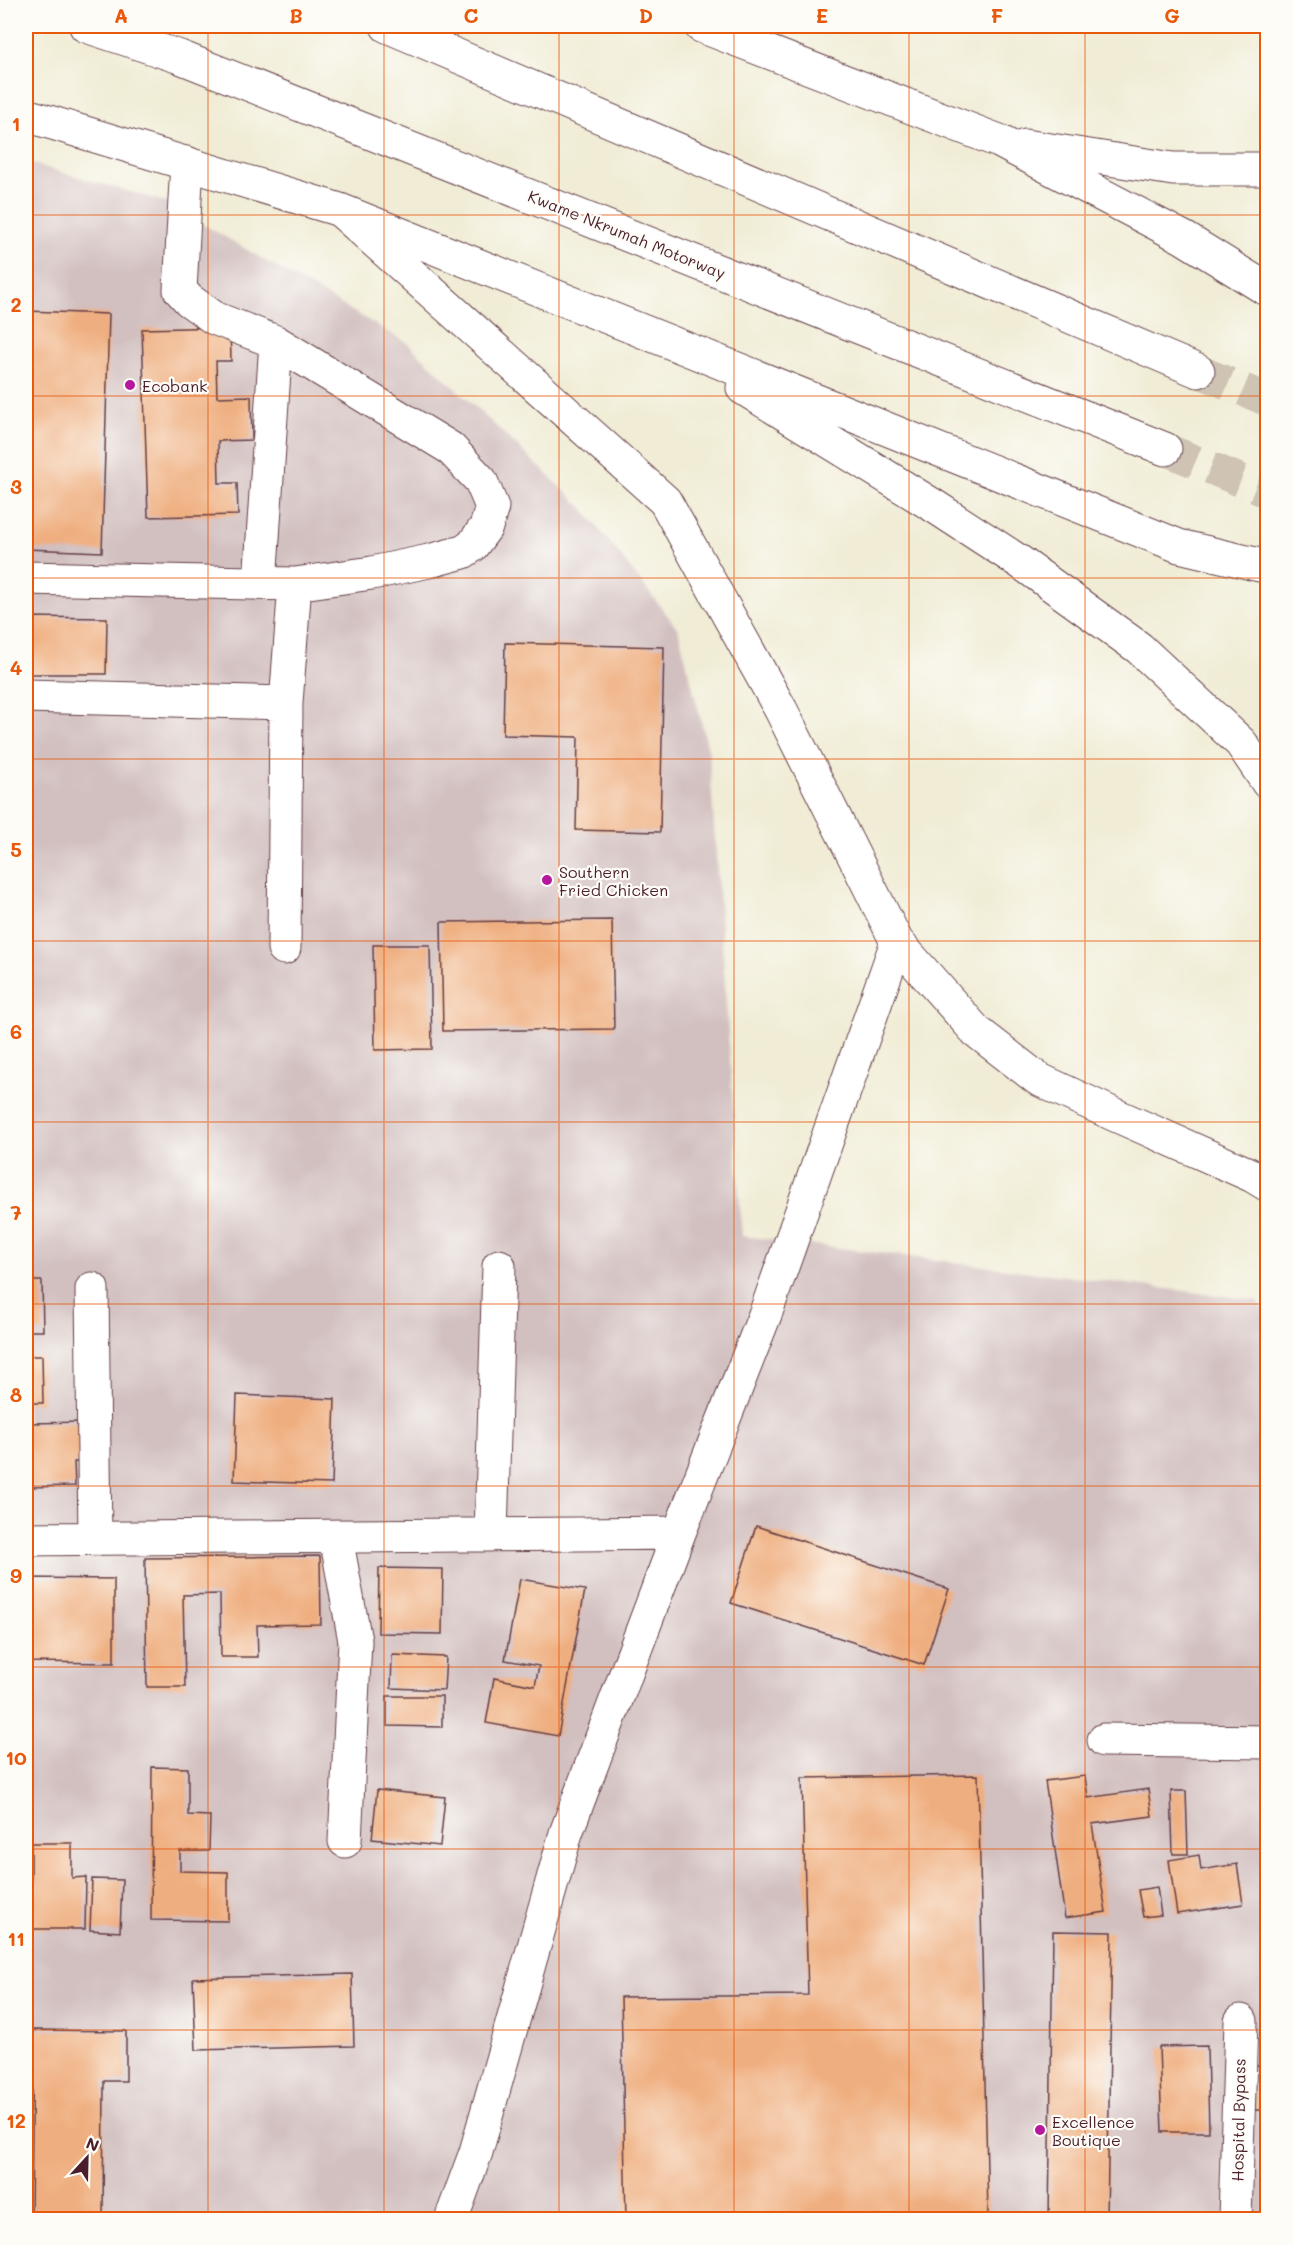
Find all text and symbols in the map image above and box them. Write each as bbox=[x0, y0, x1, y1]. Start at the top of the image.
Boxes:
text: A bbox=[114, 2, 128, 28]
text: B bbox=[289, 2, 303, 28]
text: C bbox=[464, 2, 479, 28]
text: D bbox=[639, 2, 653, 28]
text: E bbox=[816, 2, 828, 28]
text: F bbox=[991, 2, 1004, 28]
text: G bbox=[1164, 2, 1180, 28]
text: 1 bbox=[12, 110, 20, 136]
street label: Kwame Nkrumah Motorway bbox=[525, 185, 729, 283]
text: 2 bbox=[10, 291, 22, 317]
place label: Ecobank bbox=[142, 375, 208, 396]
marker: Ecobank bbox=[123, 378, 137, 392]
text: 3 bbox=[10, 473, 22, 499]
text: 4 bbox=[10, 654, 23, 680]
text: 5 bbox=[10, 836, 22, 862]
place label: Southern Fried Chicken bbox=[559, 861, 668, 900]
marker: Southern Fried Chicken bbox=[540, 873, 554, 887]
text: 6 bbox=[10, 1018, 22, 1044]
text: 7 bbox=[10, 1199, 22, 1225]
text: 8 bbox=[10, 1381, 22, 1407]
text: 9 bbox=[10, 1562, 22, 1588]
text: 10 bbox=[5, 1744, 27, 1770]
text: 11 bbox=[7, 1925, 25, 1951]
street label: Hospital Bypass bbox=[1226, 2058, 1250, 2182]
text: 12 bbox=[6, 2107, 26, 2133]
place label: Excellence Boutique bbox=[1052, 2111, 1135, 2150]
marker: Excellence Boutique bbox=[1033, 2123, 1047, 2137]
north arrow bbox=[57, 2128, 117, 2188]
text: N bbox=[83, 2132, 102, 2156]

